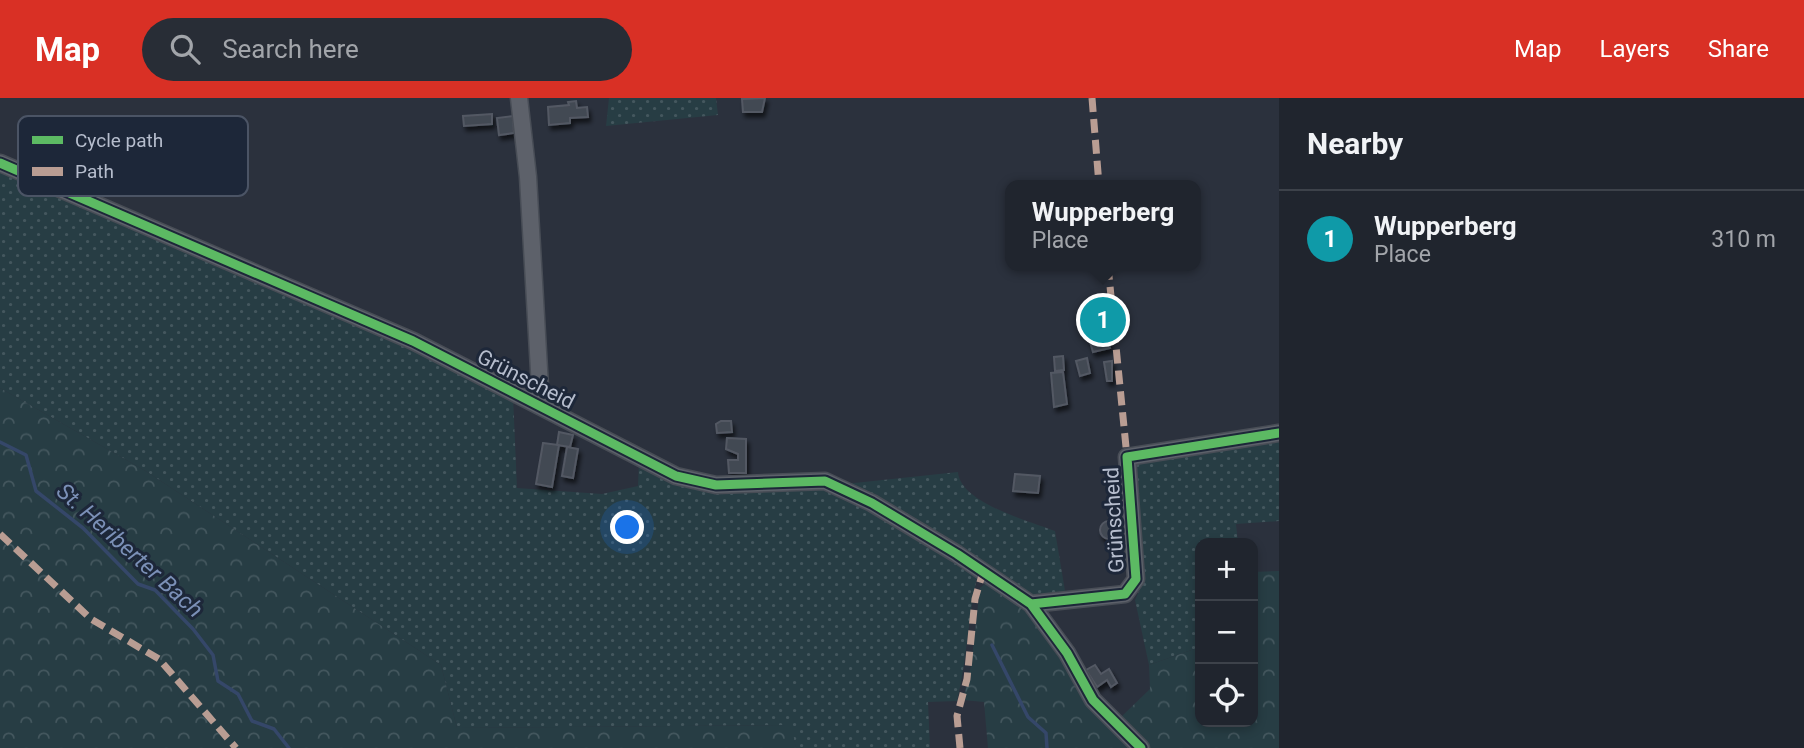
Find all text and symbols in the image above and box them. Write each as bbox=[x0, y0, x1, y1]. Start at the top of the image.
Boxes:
search box bbox=[142, 18, 632, 81]
text: Map bbox=[35, 30, 100, 69]
icon: search bbox=[166, 30, 204, 68]
text: Search here bbox=[222, 34, 359, 64]
text: Map bbox=[1514, 35, 1562, 63]
text: Layers bbox=[1600, 35, 1670, 63]
text: Share bbox=[1708, 35, 1769, 63]
legend bbox=[18, 116, 248, 196]
text: Nearby bbox=[1307, 126, 1403, 161]
text: Cycle path bbox=[75, 129, 163, 152]
text: Path bbox=[75, 160, 114, 183]
popup bbox=[1005, 180, 1201, 271]
text: Wupperberg bbox=[1032, 197, 1174, 227]
text: Wupperberg bbox=[1374, 211, 1517, 241]
text: 1 bbox=[1323, 226, 1337, 253]
text: 310 m bbox=[1711, 226, 1776, 253]
text: Place bbox=[1032, 227, 1089, 254]
text: Place bbox=[1374, 241, 1431, 268]
pin: 1 bbox=[1080, 294, 1126, 346]
street label: Grünscheid bbox=[473, 344, 579, 414]
street label: Grünscheid bbox=[1099, 466, 1129, 574]
water label: St. Heriberter Bach bbox=[51, 478, 208, 623]
your location bbox=[610, 510, 644, 544]
map controls bbox=[1195, 538, 1258, 727]
button: + bbox=[1195, 538, 1258, 601]
button: − bbox=[1195, 601, 1258, 664]
button: locate bbox=[1195, 664, 1258, 727]

